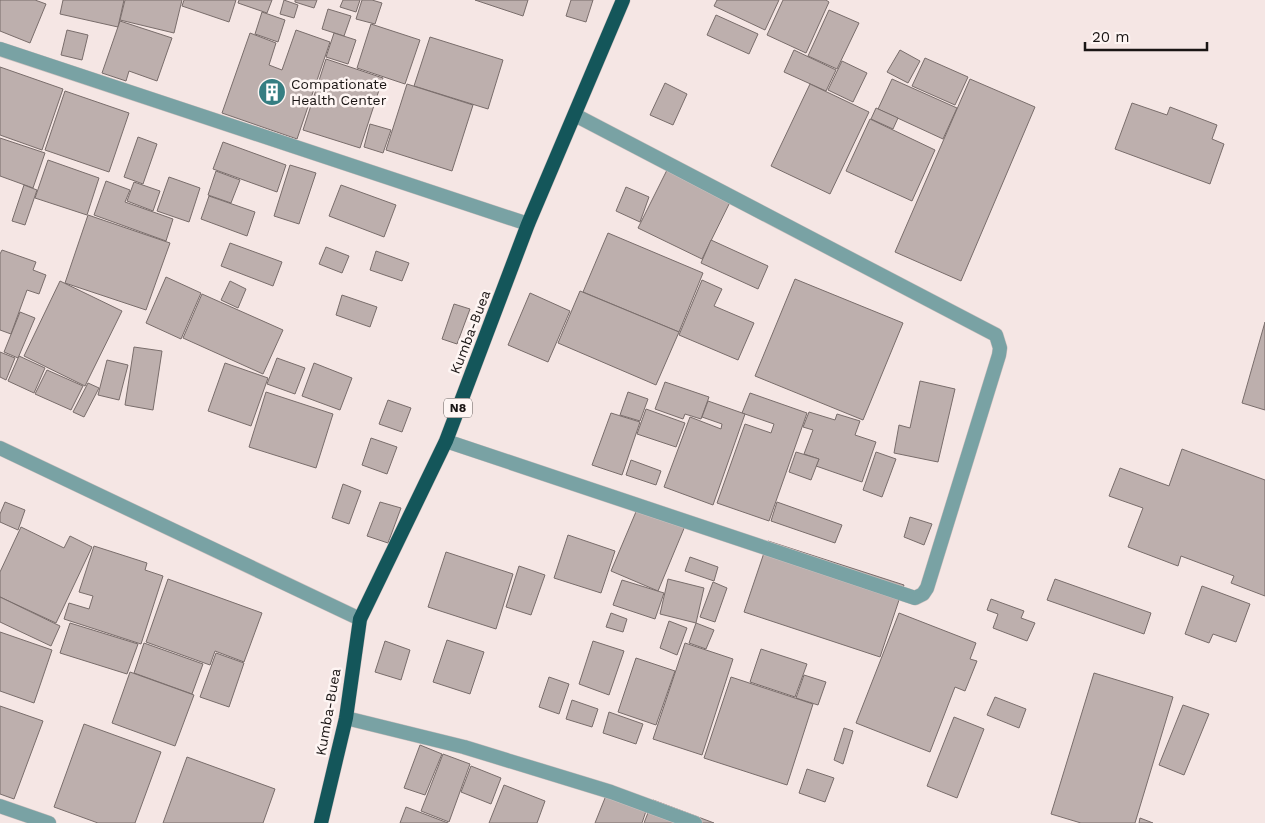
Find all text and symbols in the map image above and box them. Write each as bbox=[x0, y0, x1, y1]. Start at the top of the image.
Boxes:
scale bar bbox=[1085, 20, 1208, 52]
text: 20 m bbox=[1092, 28, 1130, 46]
place label: Compationate Health Center bbox=[291, 76, 387, 108]
building icon: Compationate Health Center bbox=[257, 77, 287, 107]
street label: Kumba-Buea bbox=[447, 288, 493, 376]
road number: N8 bbox=[444, 398, 472, 418]
street label: Kumba-Buea bbox=[312, 667, 344, 757]

